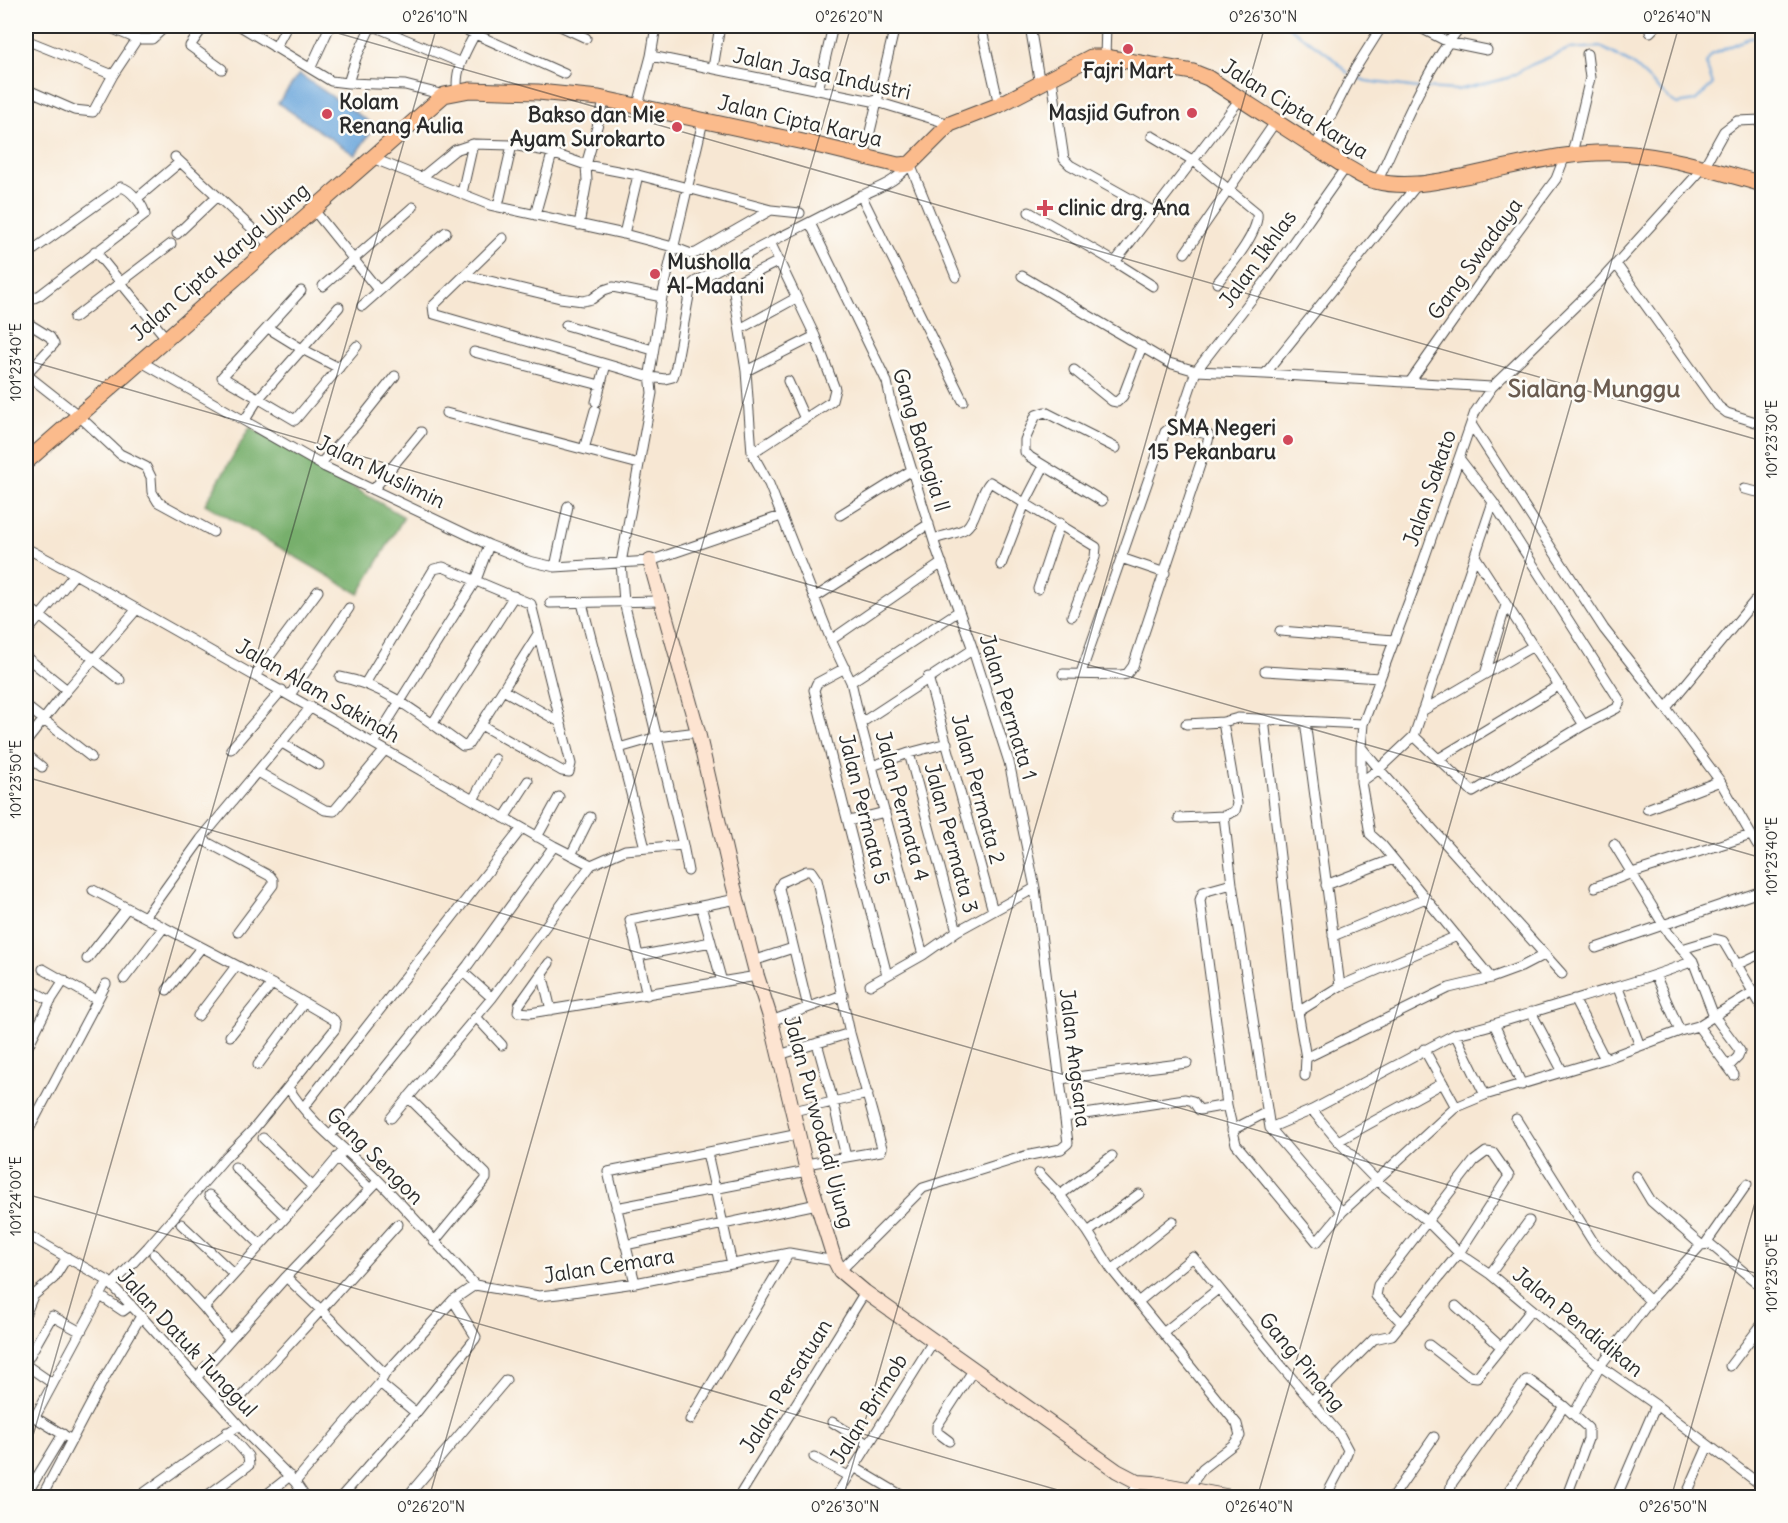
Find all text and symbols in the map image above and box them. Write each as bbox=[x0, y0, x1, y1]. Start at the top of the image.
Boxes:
text: 0°26'10"N bbox=[402, 7, 468, 26]
text: 0°26'20"N bbox=[815, 7, 883, 26]
text: 0°26'30"N bbox=[1229, 7, 1297, 26]
text: 0°26'40"N bbox=[1643, 7, 1711, 26]
street label: Jalan Jasa Industri bbox=[731, 41, 914, 106]
marker: Fajri Mart bbox=[1121, 42, 1135, 56]
street label: Jalan Cipta Karya bbox=[1217, 53, 1374, 165]
place label: Fajri Mart bbox=[1083, 57, 1174, 84]
place label: Kolam Renang Aulia bbox=[339, 88, 463, 139]
street label: Jalan Cipta Karya bbox=[715, 88, 885, 153]
place label: Masjid Gufron bbox=[1048, 99, 1180, 126]
place label: Bakso dan Mie Ayam Surokarto bbox=[510, 101, 665, 152]
marker: Masjid Gufron bbox=[1185, 106, 1199, 120]
marker: Kolam Renang Aulia bbox=[320, 107, 334, 121]
marker: Bakso dan Mie Ayam Surokarto bbox=[670, 120, 684, 134]
street label: Jalan Cipta Karya Ujung bbox=[125, 177, 315, 347]
street label: Gang Swadaya bbox=[1421, 193, 1528, 325]
place label: clinic drg. Ana bbox=[1058, 194, 1190, 221]
marker: clinic drg. Ana bbox=[1036, 199, 1054, 217]
street label: Jalan Ikhlas bbox=[1213, 204, 1302, 313]
place label: Musholla Al-Madani bbox=[667, 248, 764, 299]
marker: Musholla Al-Madani bbox=[648, 267, 662, 281]
text: 101°23'40"E bbox=[6, 323, 25, 401]
street label: Gang Bahagia ll bbox=[887, 365, 956, 515]
district label: Sialang Munggu bbox=[1508, 373, 1680, 403]
text: 101°23'30"E bbox=[1762, 399, 1781, 478]
place label: SMA Negeri 15 Pekanbaru bbox=[1148, 414, 1276, 465]
street label: Jalan Sakato bbox=[1397, 426, 1462, 550]
street label: Jalan Muslimin bbox=[312, 429, 450, 514]
marker: SMA Negeri 15 Pekanbaru bbox=[1281, 433, 1295, 447]
street label: Jalan Permata 1 bbox=[973, 631, 1043, 783]
street label: Jalan Alam Sakinah bbox=[231, 633, 405, 749]
street label: Jalan Permata 2 bbox=[945, 711, 1011, 867]
street label: Jalan Permata 4 bbox=[869, 728, 936, 884]
street label: Jalan Permata 5 bbox=[833, 731, 896, 887]
text: 101°23'50"E bbox=[6, 739, 25, 818]
street label: Jalan Permata 3 bbox=[918, 760, 985, 916]
text: 101°23'40"E bbox=[1762, 817, 1781, 895]
street label: Jalan Angsana bbox=[1054, 987, 1097, 1129]
street label: Jalan Purwodadi Ujung bbox=[778, 1012, 861, 1231]
street label: Gang Sengon bbox=[321, 1101, 430, 1210]
text: 101°24'00"E bbox=[6, 1156, 25, 1236]
text: 101°23'50"E bbox=[1762, 1233, 1781, 1312]
street label: Jalan Cemara bbox=[542, 1242, 676, 1289]
street label: Jalan Pendidikan bbox=[1507, 1261, 1649, 1383]
street label: Jalan Datuk Tunggul bbox=[112, 1263, 263, 1422]
street label: Gang Pinang bbox=[1253, 1307, 1352, 1417]
street label: Jalan Persatuan bbox=[734, 1314, 838, 1458]
street label: Jalan Brimob bbox=[824, 1348, 913, 1469]
text: 0°26'20"N bbox=[397, 1497, 465, 1516]
text: 0°26'30"N bbox=[811, 1497, 879, 1516]
text: 0°26'40"N bbox=[1225, 1497, 1293, 1516]
text: 0°26'50"N bbox=[1639, 1497, 1707, 1516]

